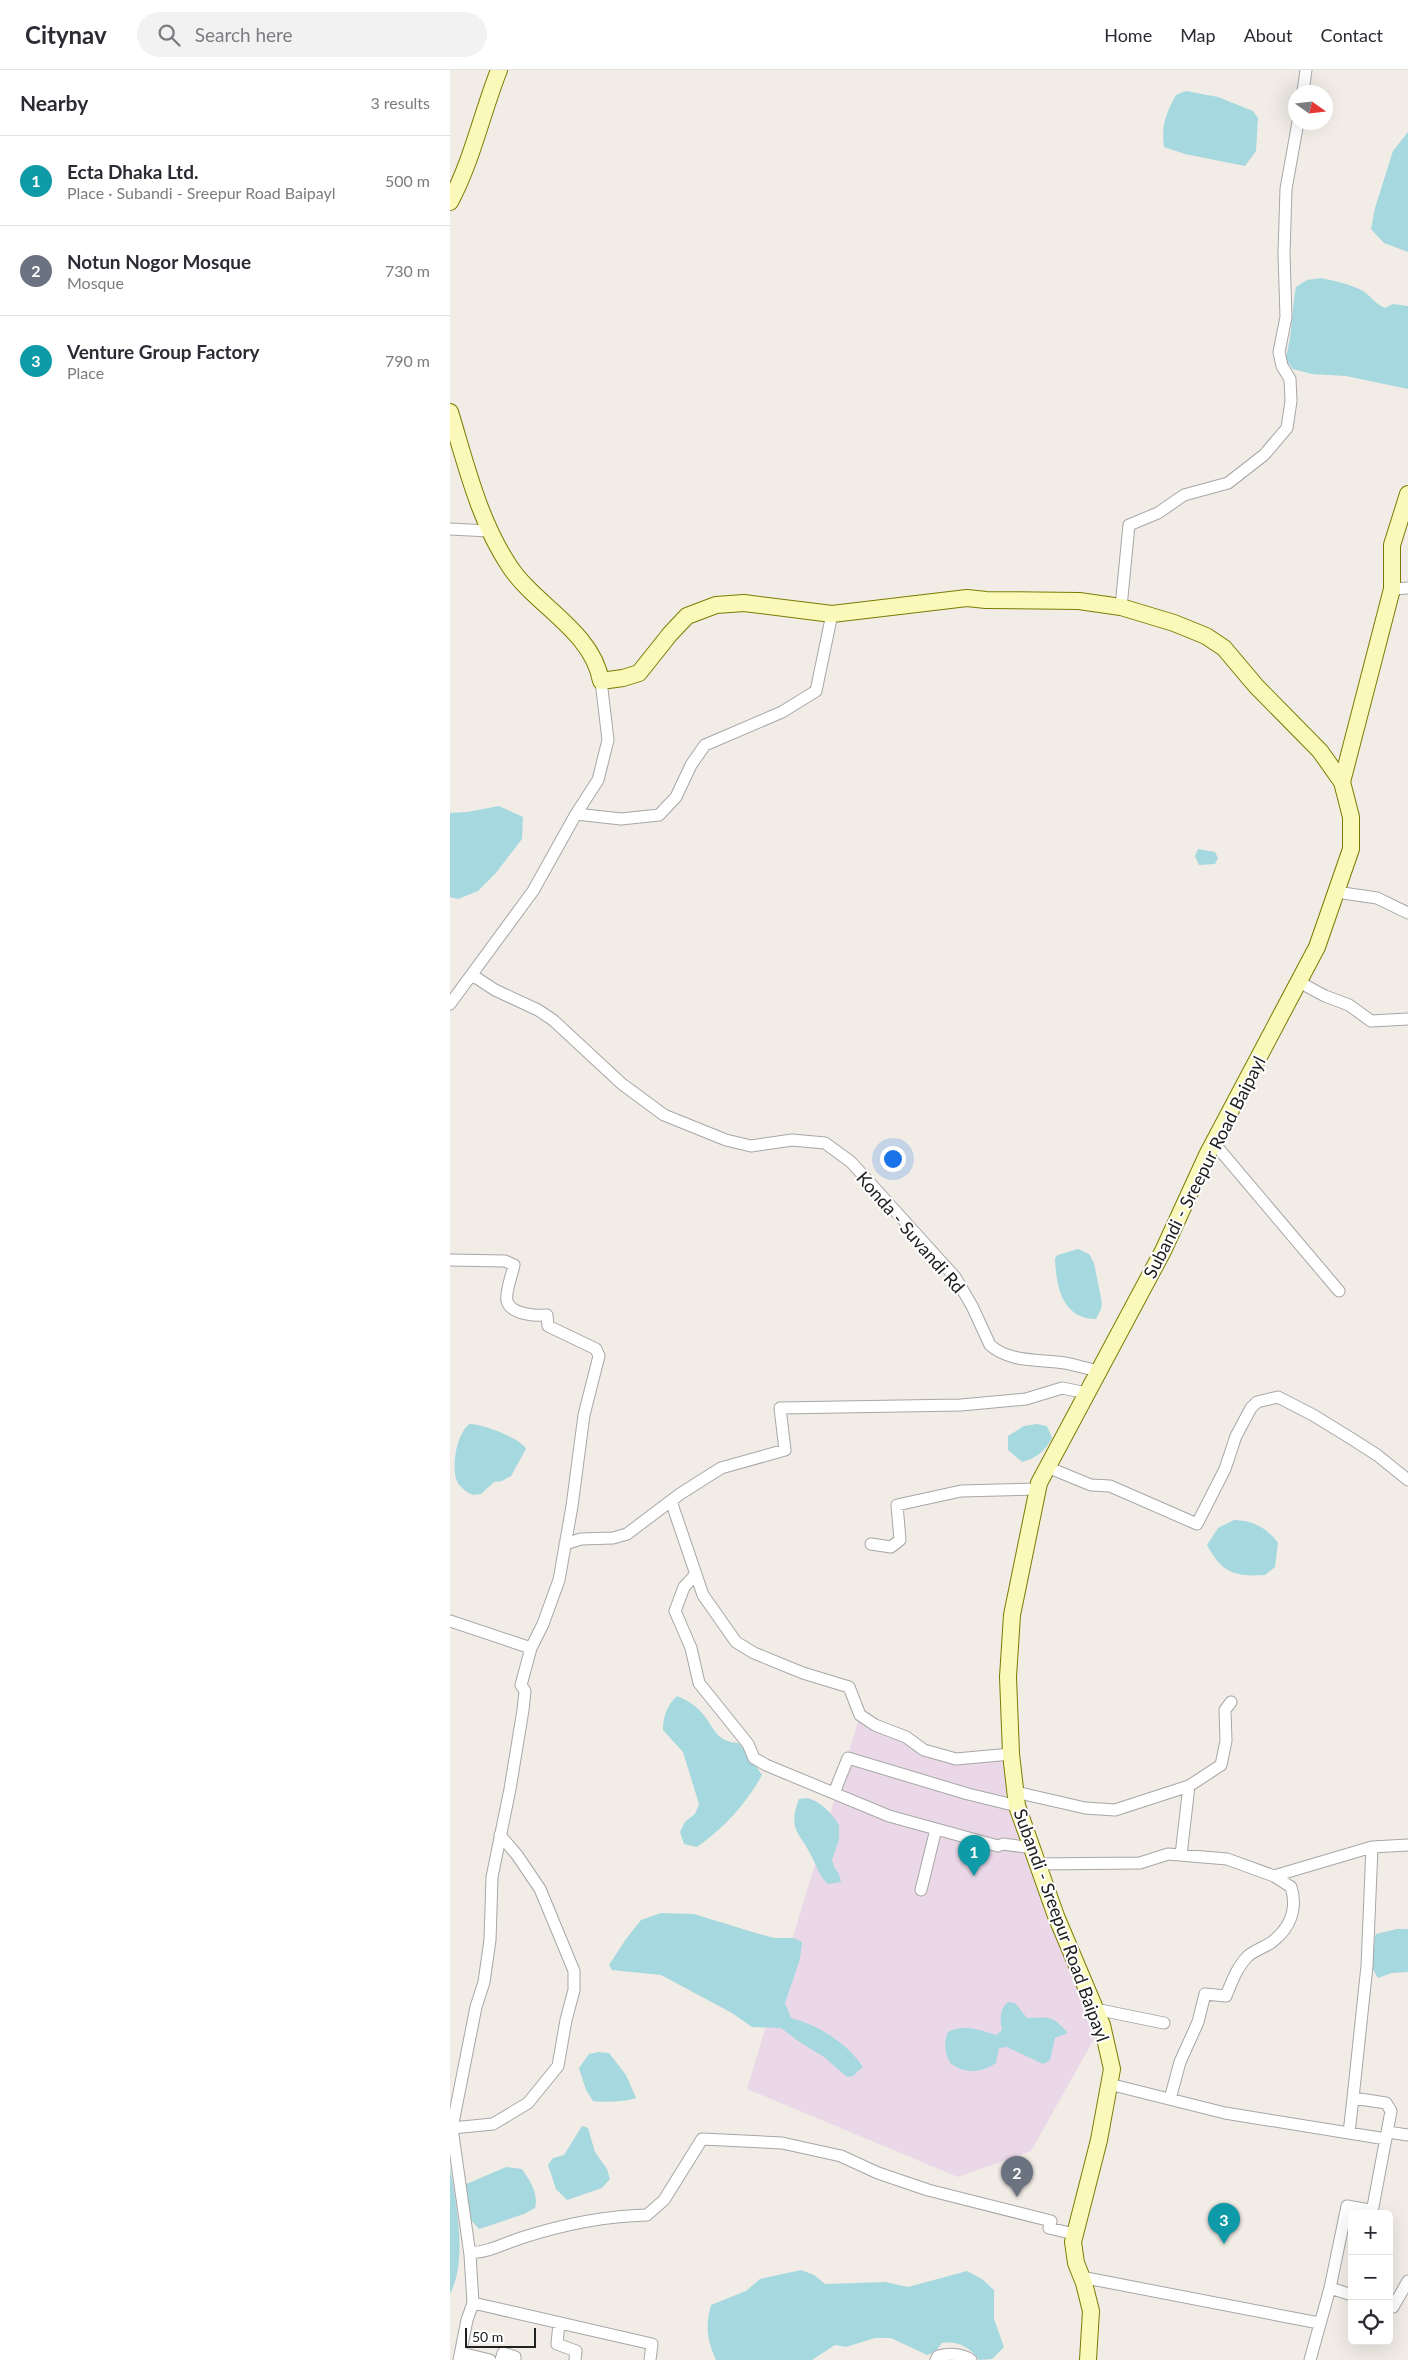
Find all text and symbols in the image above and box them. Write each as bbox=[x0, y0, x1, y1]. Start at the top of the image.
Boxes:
search box bbox=[137, 12, 487, 57]
text: Citynav bbox=[25, 20, 107, 49]
icon: search bbox=[155, 21, 183, 49]
text: Search here bbox=[195, 23, 293, 46]
text: Home bbox=[1104, 24, 1152, 46]
text: Map bbox=[1180, 24, 1216, 46]
text: About bbox=[1244, 24, 1293, 46]
text: Contact bbox=[1321, 24, 1383, 46]
north arrow bbox=[1288, 85, 1333, 130]
text: Nearby bbox=[20, 90, 88, 115]
text: 3 results bbox=[370, 93, 430, 112]
text: Ecta Dhaka Ltd. bbox=[67, 160, 198, 183]
text: 1 bbox=[31, 171, 41, 190]
text: 500 m bbox=[385, 171, 430, 190]
text: Place · Subandi - Sreepur Road Baipayl bbox=[67, 183, 336, 202]
text: Notun Nogor Mosque bbox=[67, 250, 251, 273]
text: 2 bbox=[31, 261, 41, 280]
text: 730 m bbox=[385, 261, 430, 280]
text: Mosque bbox=[67, 273, 124, 292]
text: Venture Group Factory bbox=[67, 340, 260, 363]
text: 3 bbox=[31, 351, 41, 370]
text: 790 m bbox=[385, 351, 430, 370]
text: Place bbox=[67, 363, 104, 382]
street label: Subandi - Sreepur Road Baipayl bbox=[1138, 1052, 1270, 1282]
your location bbox=[880, 1146, 906, 1172]
street label: Konda - Suvandi Rd bbox=[852, 1167, 970, 1297]
street label: Subandi - Sreepur Road Baipayl bbox=[1010, 1806, 1114, 2044]
pin: 1 bbox=[958, 1835, 990, 1876]
pin: 2 bbox=[1001, 2156, 1033, 2197]
pin: 3 bbox=[1208, 2203, 1240, 2244]
map controls bbox=[1348, 2210, 1393, 2345]
button: + bbox=[1348, 2210, 1393, 2255]
button: − bbox=[1348, 2255, 1393, 2300]
button: locate bbox=[1348, 2300, 1393, 2345]
scale bar bbox=[465, 2325, 536, 2348]
text: 50 m bbox=[472, 2328, 503, 2345]

